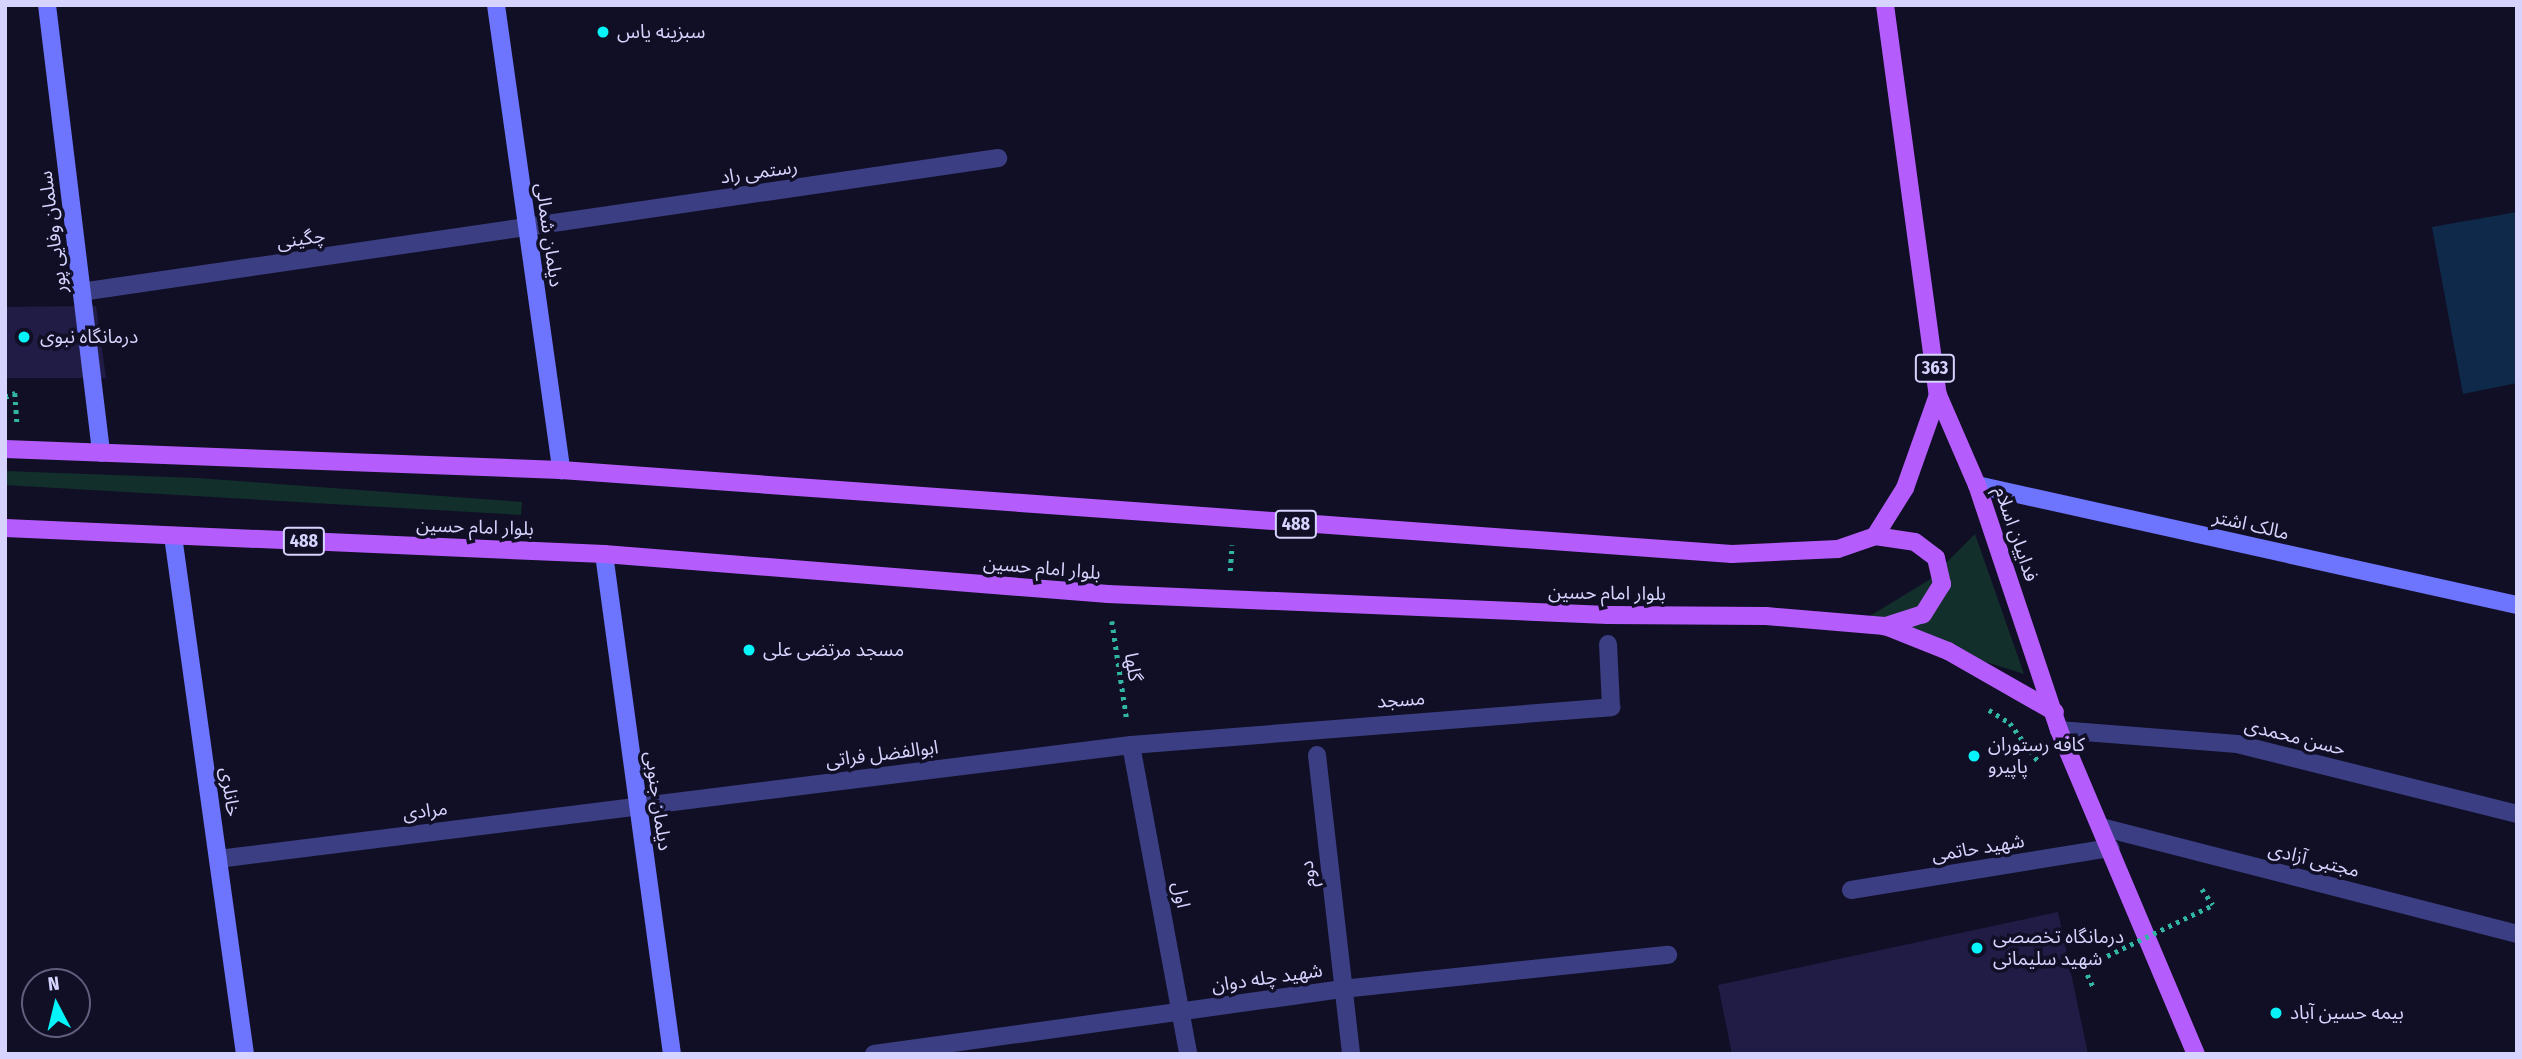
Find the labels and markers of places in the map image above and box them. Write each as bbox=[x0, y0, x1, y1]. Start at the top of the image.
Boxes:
place label: سبزینه یاس bbox=[617, 21, 705, 43]
marker: سبزینه یاس bbox=[595, 24, 611, 40]
place label: درمانگاه نبوی bbox=[40, 326, 138, 348]
marker: درمانگاه نبوی bbox=[14, 327, 34, 347]
place label: مسجد مرتضی علی bbox=[763, 639, 904, 661]
marker: مسجد مرتضی علی bbox=[741, 642, 757, 658]
place label: کافه رستوران پاپیرو bbox=[1988, 734, 2085, 778]
marker: کافه رستوران پاپیرو bbox=[1966, 748, 1982, 764]
place label: درمانگاه تخصصی شهید سلیمانی bbox=[1993, 926, 2124, 970]
marker: درمانگاه تخصصی شهید سلیمانی bbox=[1967, 938, 1987, 958]
place label: بیمه حسین آباد bbox=[2290, 1002, 2404, 1024]
marker: بیمه حسین آباد bbox=[2268, 1005, 2284, 1021]

